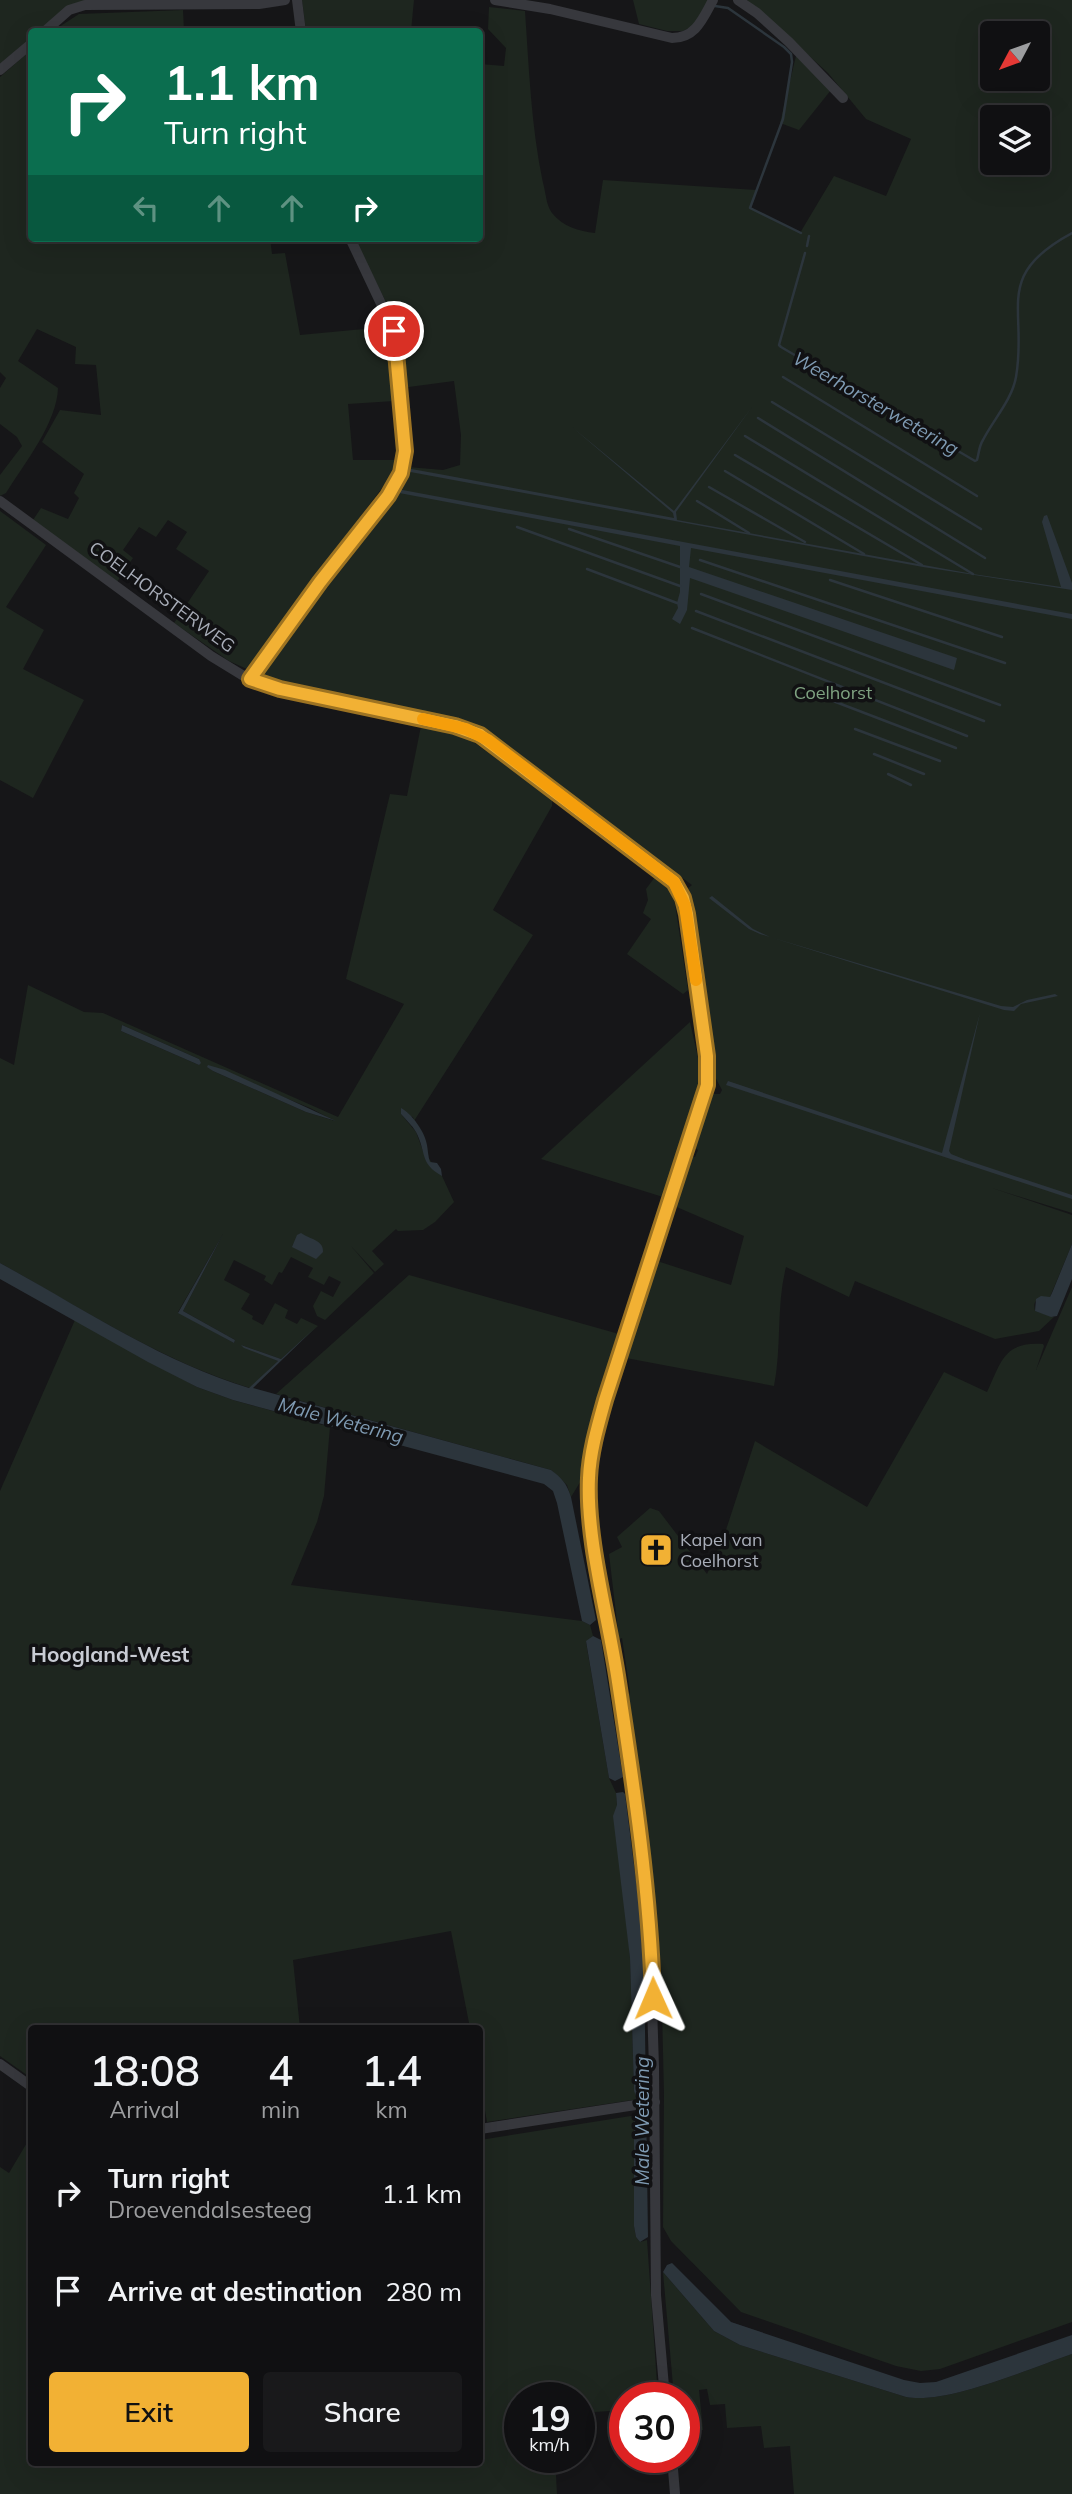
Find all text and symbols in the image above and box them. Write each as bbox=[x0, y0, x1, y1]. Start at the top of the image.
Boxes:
north arrow bbox=[980, 21, 1050, 91]
map controls bbox=[980, 21, 1050, 175]
text: 1.1 km bbox=[164, 51, 319, 112]
icon: right bbox=[49, 56, 140, 147]
button: layers bbox=[980, 105, 1050, 175]
text: Turn right bbox=[164, 112, 307, 152]
icon: left bbox=[127, 189, 165, 227]
icon: ahead bbox=[200, 189, 238, 227]
icon: ahead bbox=[273, 189, 311, 227]
icon: right bbox=[346, 189, 384, 227]
pin bbox=[364, 301, 424, 361]
icon: arrive bbox=[375, 312, 413, 350]
water label: Weerhorsterwetering bbox=[789, 346, 963, 460]
street label: COELHORSTERWEG bbox=[85, 536, 240, 657]
park label: Coelhorst bbox=[794, 681, 872, 704]
water label: Male Wetering bbox=[276, 1392, 406, 1448]
place label: Kapel van Coelhorst bbox=[680, 1528, 763, 1572]
church icon: Kapel van Coelhorst bbox=[637, 1531, 675, 1569]
district label: Hoogland-West bbox=[31, 1641, 189, 1667]
position arrow bbox=[616, 1961, 690, 2035]
text: 18:08 bbox=[89, 2044, 200, 2097]
text: 4 bbox=[268, 2044, 293, 2097]
text: 1.4 bbox=[361, 2044, 422, 2097]
water label: Male Wetering bbox=[630, 2057, 654, 2185]
text: Arrival bbox=[109, 2095, 180, 2124]
text: min bbox=[261, 2095, 300, 2124]
text: km bbox=[376, 2095, 408, 2124]
text: Turn right bbox=[108, 2162, 229, 2195]
icon: right bbox=[49, 2174, 87, 2212]
text: 1.1 km bbox=[382, 2177, 462, 2210]
text: Droevendalsesteeg bbox=[108, 2195, 312, 2224]
icon: arrive bbox=[49, 2272, 87, 2310]
text: Arrive at destination bbox=[108, 2275, 363, 2308]
text: 280 m bbox=[386, 2275, 462, 2308]
button: Exit bbox=[49, 2372, 249, 2452]
button: Share bbox=[263, 2372, 462, 2452]
speed limit sign: 30 bbox=[609, 2382, 700, 2473]
text: 19 bbox=[528, 2396, 571, 2440]
text: km/h bbox=[529, 2433, 570, 2456]

